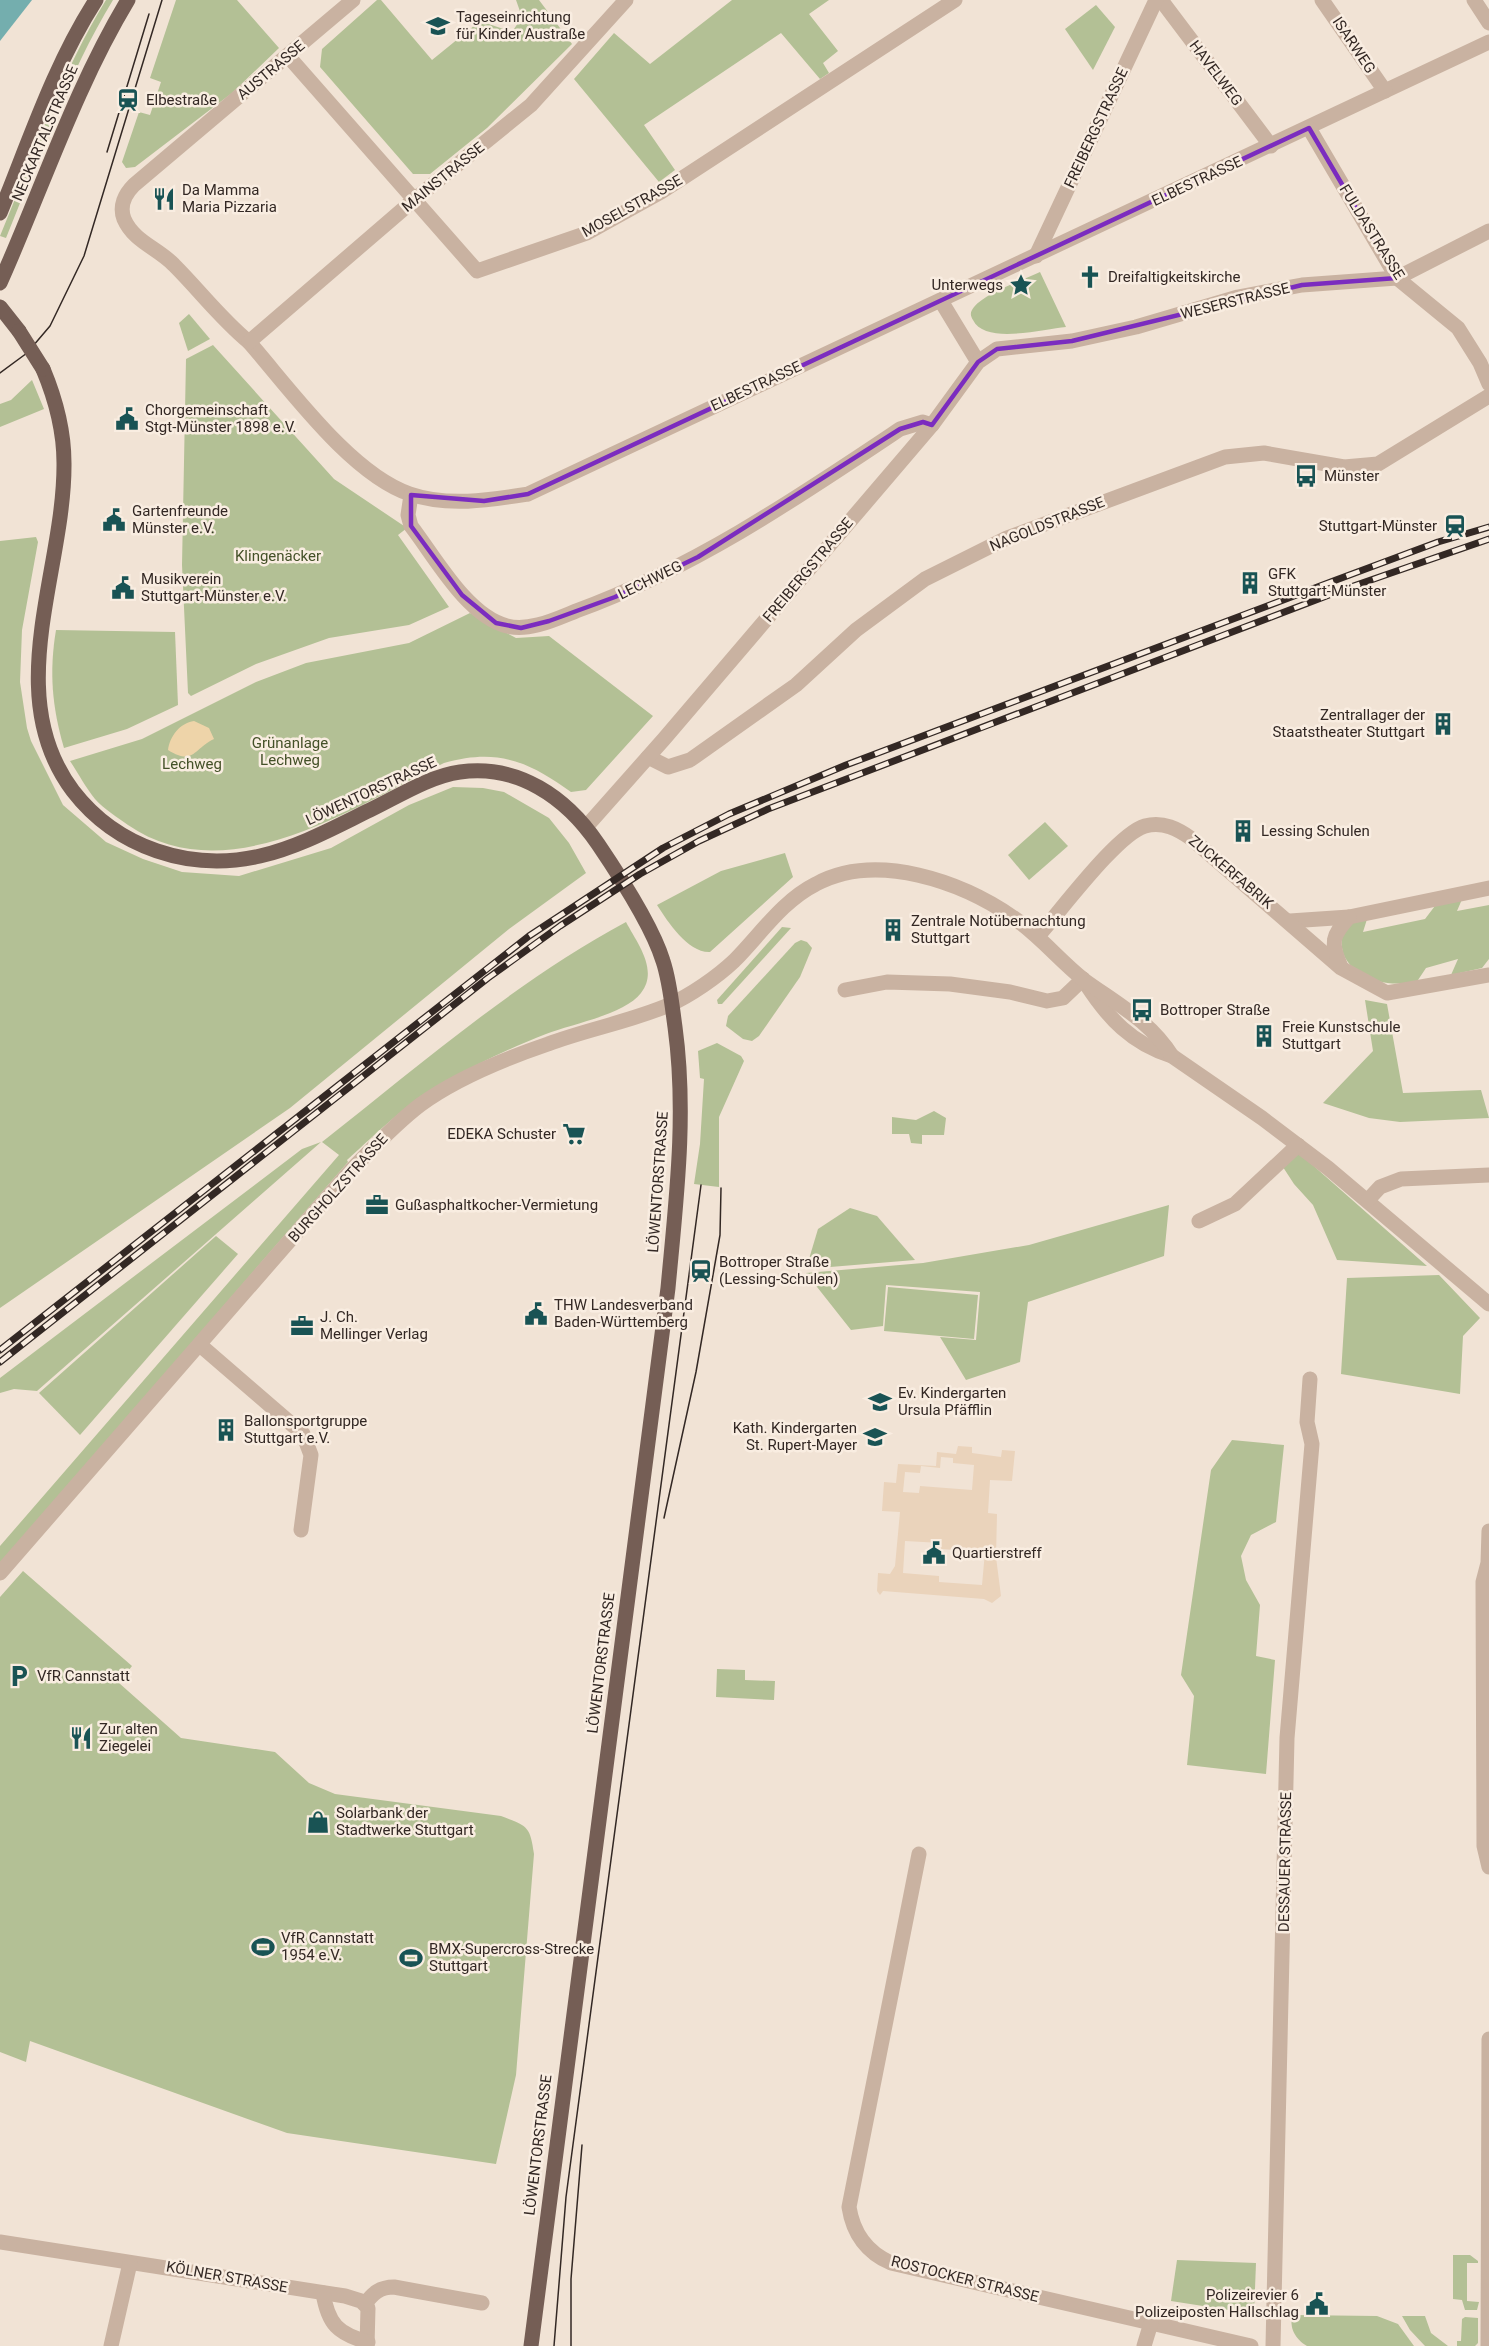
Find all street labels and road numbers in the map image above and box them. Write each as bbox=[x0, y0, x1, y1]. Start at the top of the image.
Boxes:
street label: ISARWEG bbox=[1329, 13, 1379, 77]
street label: AUSTRASSE bbox=[234, 36, 309, 103]
street label: HAVELWEG bbox=[1186, 37, 1246, 109]
street label: NECKARTALSTRASSE bbox=[8, 62, 82, 204]
street label: FREIBERGSTRASSE bbox=[1060, 65, 1132, 191]
street label: MAINSTRASSE bbox=[398, 138, 488, 216]
street label: ELBESTRASSE bbox=[1149, 152, 1246, 210]
street label: MOSELSTRASSE bbox=[579, 171, 686, 241]
street label: FULDASTRASSE bbox=[1336, 181, 1409, 283]
street label: WESERSTRASSE bbox=[1179, 279, 1292, 323]
street label: ELBESTRASSE bbox=[708, 357, 805, 415]
street label: NAGOLDSTRASSE bbox=[987, 493, 1107, 555]
street label: FREIBERGSTRASSE bbox=[759, 514, 857, 626]
street label: LECHWEG bbox=[615, 557, 685, 603]
street label: LÖWENTORSTRASSE bbox=[303, 753, 439, 829]
street label: ZUCKERFABRIK bbox=[1185, 831, 1277, 913]
street label: LÖWENTORSTRASSE bbox=[644, 1110, 672, 1253]
street label: BURGHOLZSTRASSE bbox=[285, 1130, 392, 1246]
street label: LÖWENTORSTRASSE bbox=[583, 1591, 619, 1734]
street label: DESSAUER STRASSE bbox=[1275, 1791, 1295, 1932]
street label: LÖWENTORSTRASSE bbox=[520, 2073, 556, 2216]
street label: ROSTOCKER STRASSE bbox=[889, 2252, 1041, 2306]
street label: KÖLNER STRASSE bbox=[165, 2257, 290, 2297]

